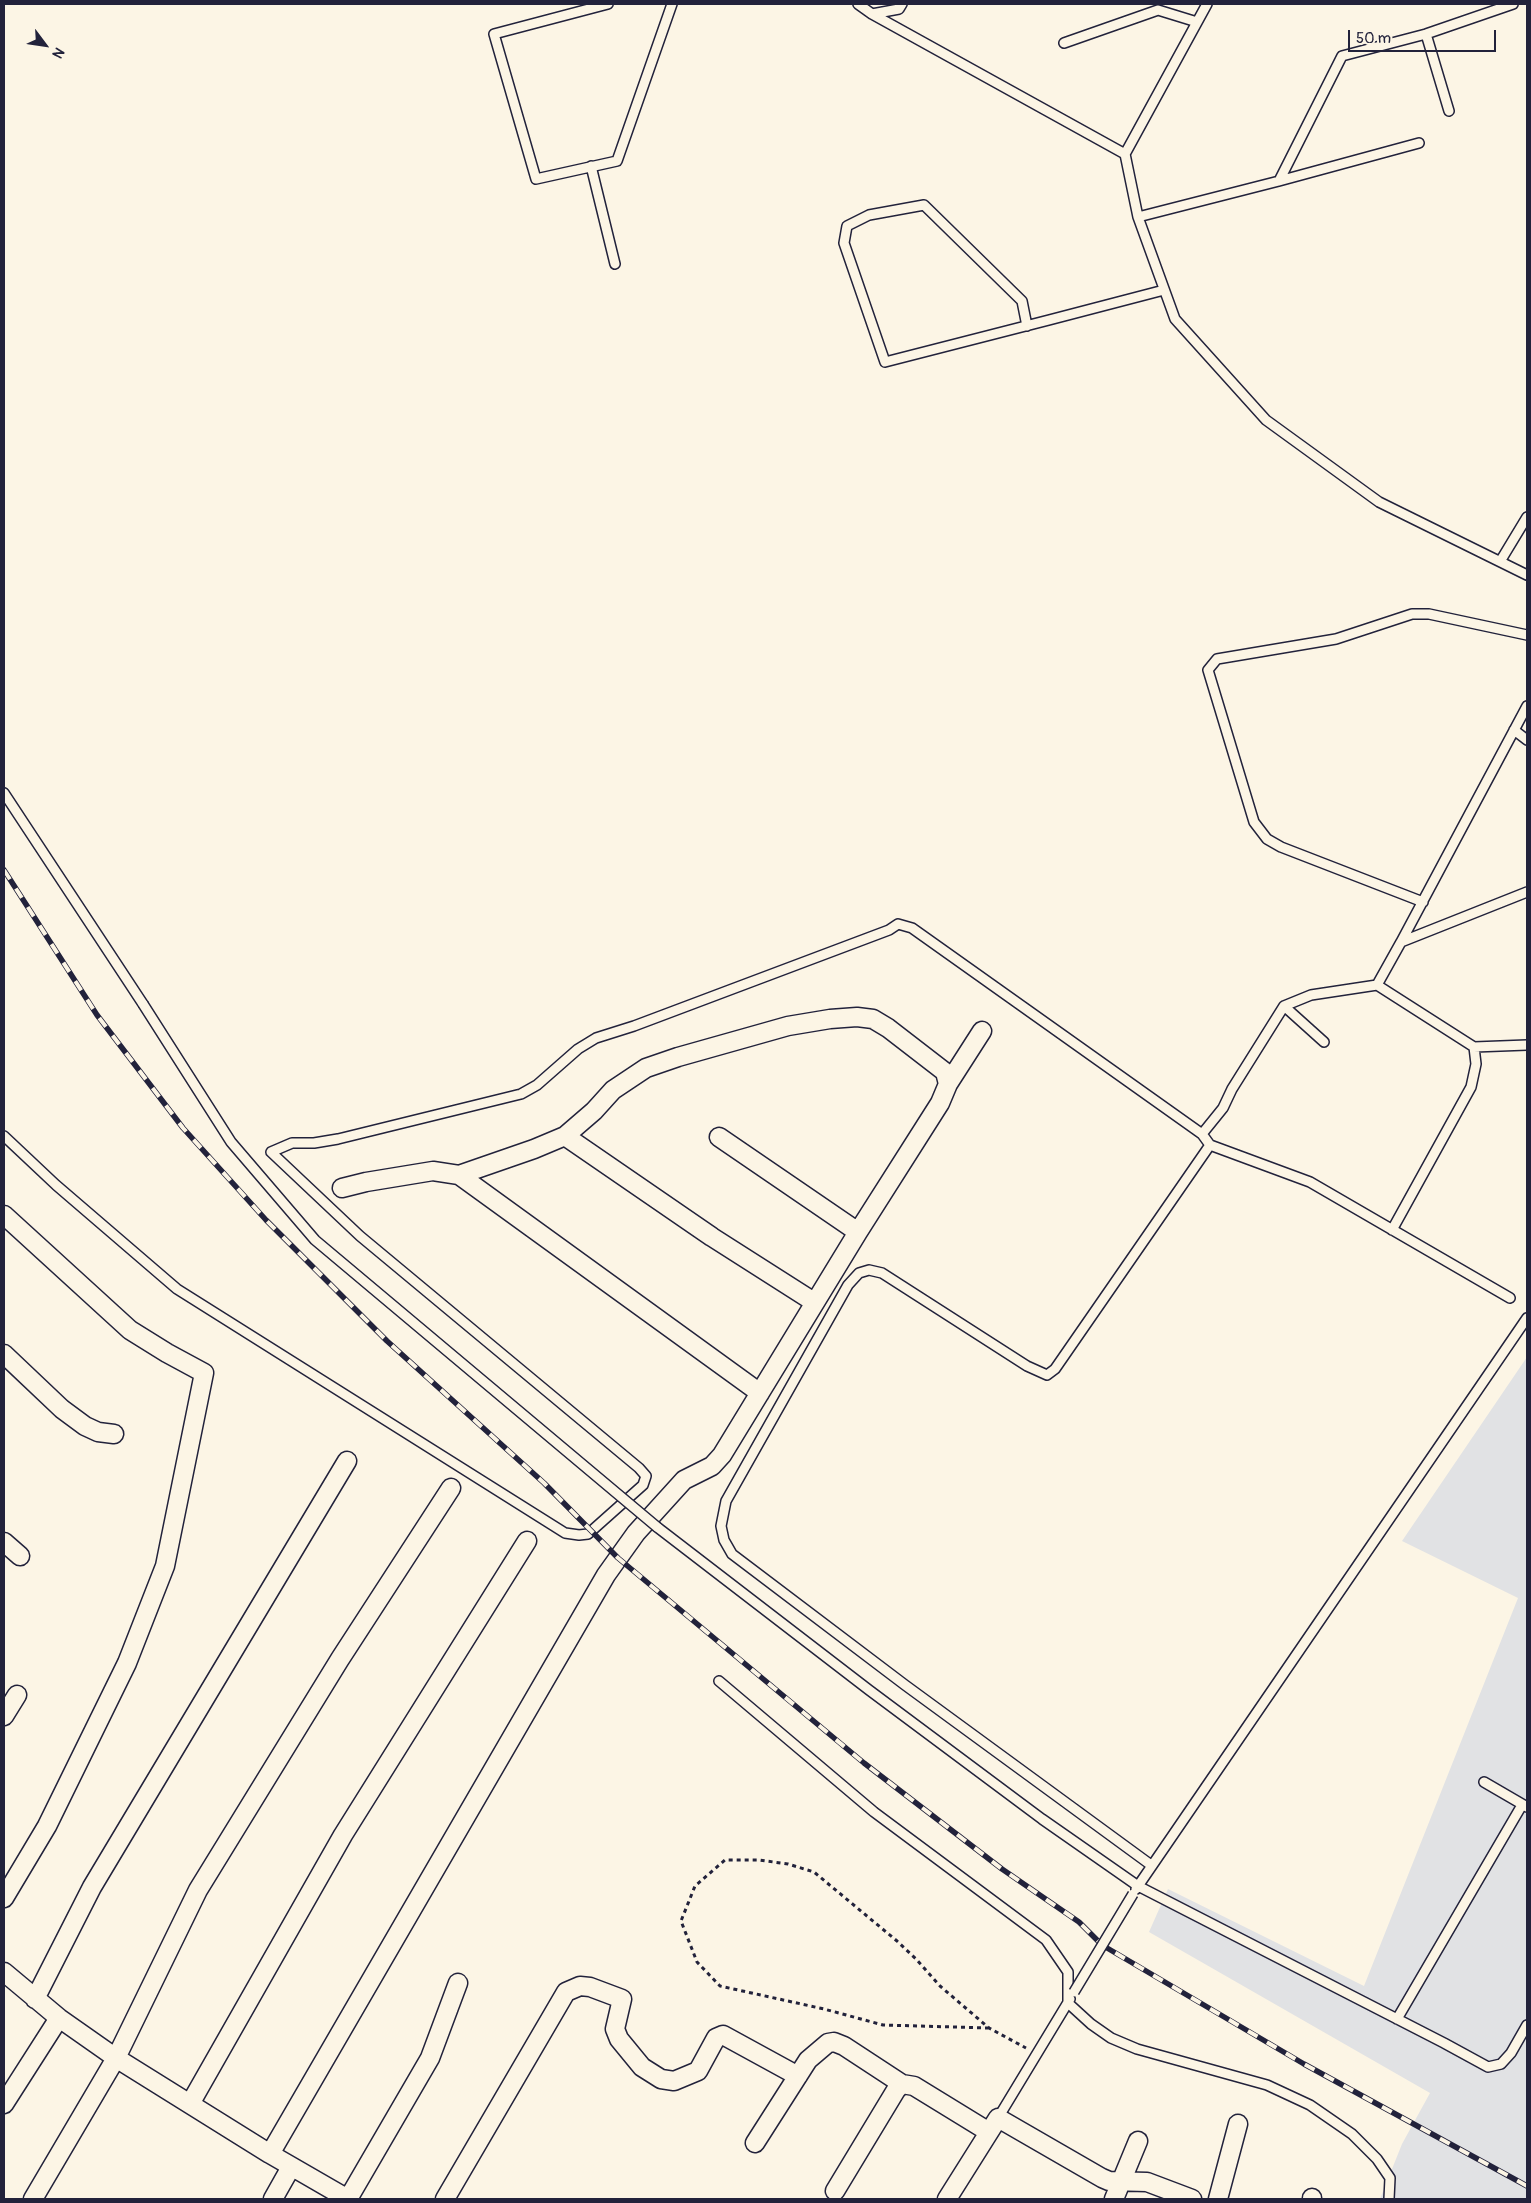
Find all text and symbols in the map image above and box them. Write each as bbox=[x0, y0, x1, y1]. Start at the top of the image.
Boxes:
north arrow bbox=[20, 20, 70, 70]
scale bar bbox=[1351, 20, 1498, 52]
text: 50 m bbox=[1356, 29, 1391, 48]
text: N bbox=[49, 45, 68, 61]

